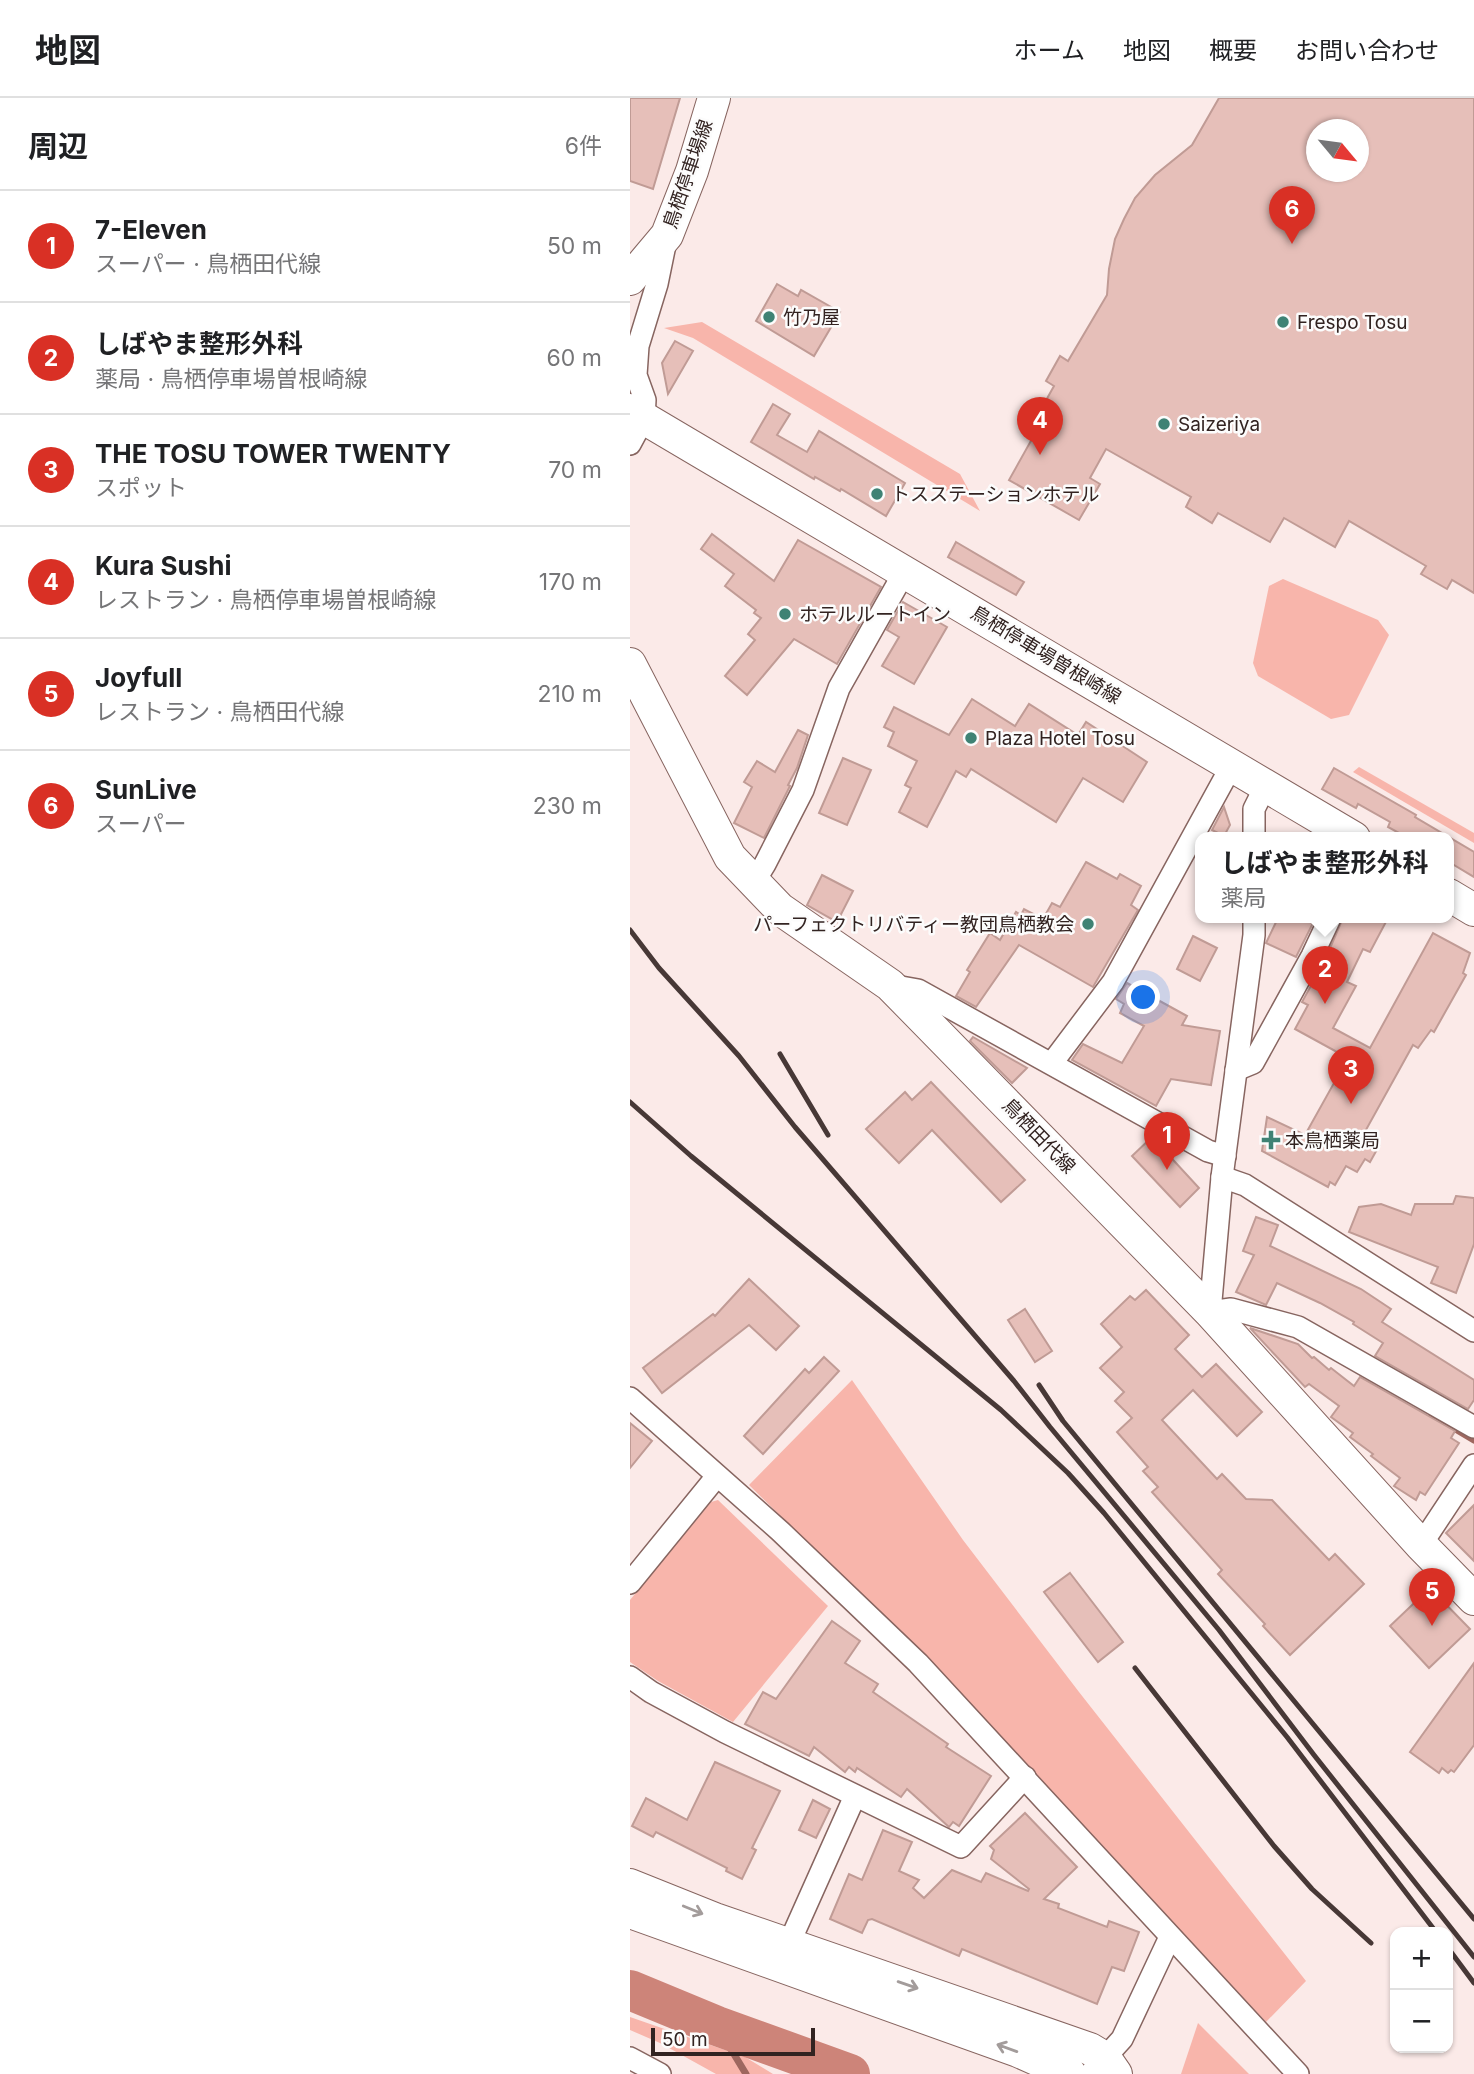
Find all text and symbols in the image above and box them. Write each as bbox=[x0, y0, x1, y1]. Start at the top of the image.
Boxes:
text: 地図 bbox=[35, 30, 101, 70]
text: ホーム bbox=[1014, 36, 1085, 65]
text: 地図 bbox=[1123, 36, 1171, 65]
text: 概要 bbox=[1209, 36, 1257, 65]
text: お問い合わせ bbox=[1295, 36, 1439, 65]
street label: 鳥栖停車場線 bbox=[659, 116, 717, 232]
north arrow bbox=[1306, 119, 1369, 182]
text: 周辺 bbox=[28, 128, 88, 164]
text: 6件 bbox=[565, 132, 602, 160]
pin: 6 bbox=[1269, 186, 1315, 244]
text: 7-Eleven bbox=[95, 214, 207, 245]
text: 1 bbox=[46, 232, 56, 260]
text: 50 m bbox=[547, 232, 602, 260]
text: スーパー · 鳥栖田代線 bbox=[95, 250, 321, 278]
place label: 竹乃屋 bbox=[783, 306, 840, 329]
marker: 竹乃屋 bbox=[761, 309, 777, 325]
place label: Frespo Tosu bbox=[1297, 311, 1407, 334]
marker: Frespo Tosu bbox=[1275, 314, 1291, 330]
text: しばやま整形外科 bbox=[95, 328, 303, 359]
text: 2 bbox=[44, 344, 58, 372]
text: 60 m bbox=[547, 344, 602, 372]
text: 薬局 · 鳥栖停車場曽根崎線 bbox=[95, 365, 368, 393]
pin: 4 bbox=[1017, 397, 1063, 455]
place label: Saizeriya bbox=[1178, 413, 1260, 436]
marker: Saizeriya bbox=[1156, 416, 1172, 432]
text: THE TOSU TOWER TWENTY bbox=[95, 438, 451, 469]
text: 3 bbox=[44, 456, 58, 484]
text: 70 m bbox=[548, 456, 602, 484]
text: スポット bbox=[95, 474, 187, 502]
place label: トスステーションホテル bbox=[891, 483, 1100, 506]
marker: トスステーションホテル bbox=[869, 486, 885, 502]
text: Kura Sushi bbox=[95, 550, 232, 581]
text: 4 bbox=[43, 568, 59, 596]
text: 170 m bbox=[539, 568, 602, 596]
text: レストラン · 鳥栖停車場曽根崎線 bbox=[95, 586, 437, 614]
street label: 鳥栖停車場曽根崎線 bbox=[967, 601, 1125, 709]
place label: ホテルルートイン bbox=[799, 603, 951, 626]
marker: ホテルルートイン bbox=[777, 606, 793, 622]
text: Joyfull bbox=[95, 662, 182, 693]
text: 5 bbox=[44, 680, 58, 708]
text: 210 m bbox=[537, 680, 602, 708]
text: レストラン · 鳥栖田代線 bbox=[95, 698, 345, 726]
place label: Plaza Hotel Tosu bbox=[985, 727, 1135, 750]
marker: Plaza Hotel Tosu bbox=[963, 730, 979, 746]
text: SunLive bbox=[95, 774, 197, 805]
text: 6 bbox=[44, 792, 58, 820]
text: 230 m bbox=[533, 792, 602, 820]
text: スーパー bbox=[95, 810, 187, 838]
popup bbox=[1195, 832, 1454, 923]
text: しばやま整形外科 bbox=[1220, 847, 1429, 878]
text: 薬局 bbox=[1220, 884, 1266, 912]
place label: パーフェクトリバティー教団鳥栖教会 bbox=[753, 913, 1074, 936]
marker: パーフェクトリバティー教団鳥栖教会 bbox=[1080, 916, 1096, 932]
pin: 2 bbox=[1302, 946, 1348, 1004]
your location bbox=[1126, 980, 1160, 1014]
pin: 3 bbox=[1328, 1046, 1374, 1104]
street label: 鳥栖田代線 bbox=[998, 1094, 1080, 1178]
pin: 1 bbox=[1144, 1112, 1190, 1170]
place label: 本鳥栖薬局 bbox=[1285, 1129, 1380, 1152]
marker: 本鳥栖薬局 bbox=[1263, 1132, 1279, 1148]
pin: 5 bbox=[1409, 1568, 1455, 1626]
one-way arrow bbox=[682, 1904, 704, 1917]
map controls bbox=[1390, 1927, 1453, 2053]
button: + bbox=[1390, 1927, 1453, 1990]
one-way arrow bbox=[897, 1980, 919, 1992]
button: − bbox=[1390, 1990, 1453, 2053]
scale bar bbox=[651, 2025, 816, 2057]
text: 50 m bbox=[662, 2028, 708, 2051]
one-way arrow bbox=[997, 2041, 1019, 2053]

